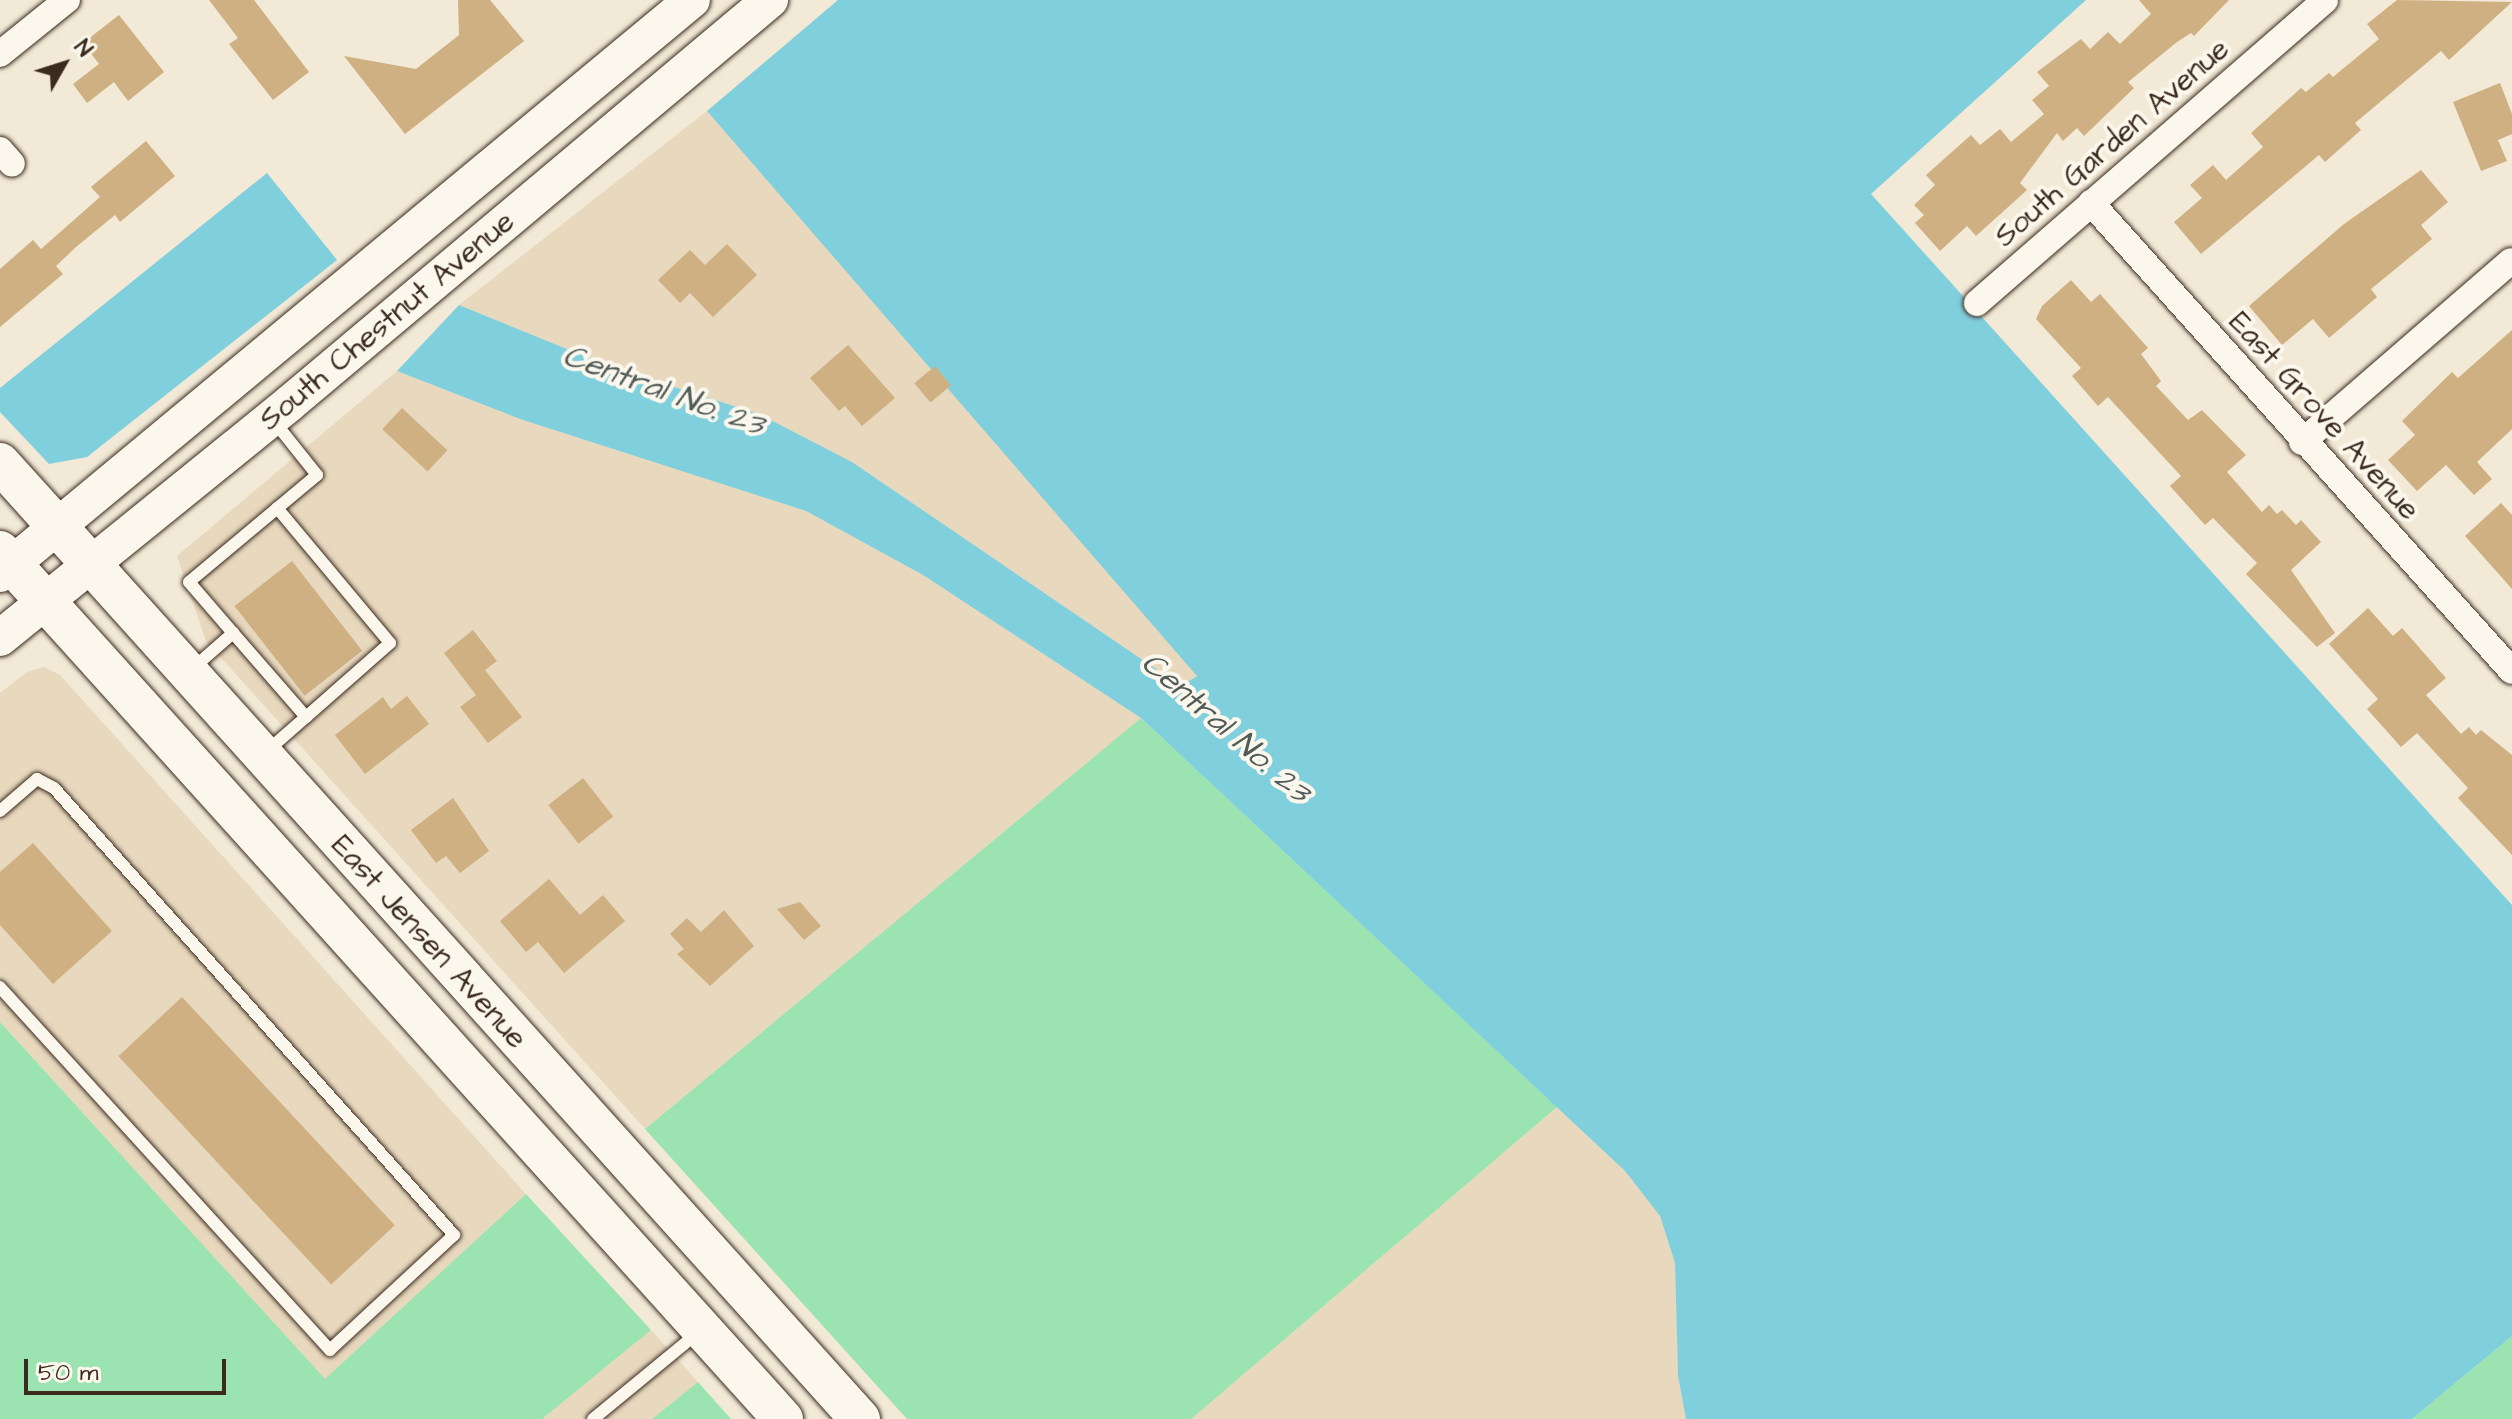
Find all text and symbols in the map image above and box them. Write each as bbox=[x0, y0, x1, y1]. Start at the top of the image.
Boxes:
north arrow bbox=[24, 24, 104, 104]
street label: South Garden Avenue bbox=[1987, 31, 2237, 255]
text: N bbox=[67, 33, 99, 64]
street label: South Chestnut Avenue bbox=[252, 204, 522, 438]
street label: East Grove Avenue bbox=[2221, 304, 2427, 528]
water label: Central No. 23 bbox=[557, 337, 769, 445]
water label: Central No. 23 bbox=[1133, 644, 1317, 812]
street label: East Jensen Avenue bbox=[324, 828, 534, 1056]
scale bar bbox=[28, 1343, 230, 1393]
text: 50 m bbox=[38, 1356, 98, 1390]

